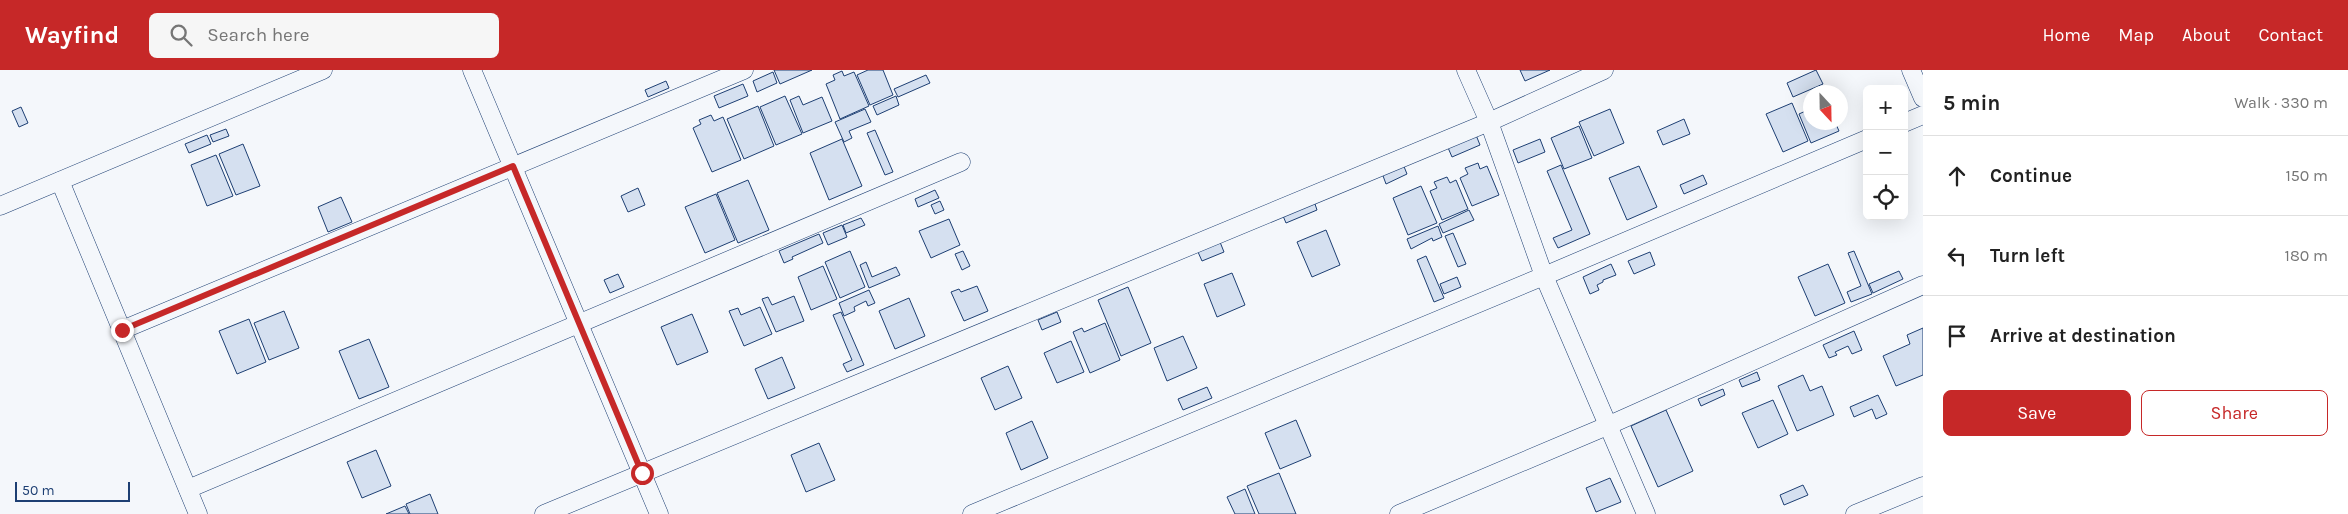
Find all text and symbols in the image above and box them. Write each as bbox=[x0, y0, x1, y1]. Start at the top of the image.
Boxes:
search box bbox=[149, 13, 499, 58]
text: Wayfind bbox=[25, 21, 119, 49]
icon: search bbox=[167, 21, 195, 49]
text: Search here bbox=[207, 24, 309, 46]
text: Home bbox=[2042, 24, 2090, 46]
text: Map bbox=[2118, 24, 2154, 46]
text: About bbox=[2182, 24, 2231, 46]
text: Contact bbox=[2259, 24, 2323, 46]
north arrow bbox=[1803, 85, 1848, 130]
map controls bbox=[1863, 85, 1908, 220]
button: + bbox=[1863, 85, 1908, 130]
text: 5 min bbox=[1943, 91, 2000, 115]
text: Walk · 330 m bbox=[2234, 93, 2328, 112]
button: − bbox=[1863, 130, 1908, 175]
icon: ahead bbox=[1943, 162, 1971, 190]
text: Continue bbox=[1990, 165, 2072, 187]
text: 150 m bbox=[2285, 166, 2328, 185]
button: locate bbox=[1863, 175, 1908, 220]
icon: left bbox=[1943, 242, 1971, 270]
text: Turn left bbox=[1990, 245, 2065, 267]
text: 180 m bbox=[2285, 246, 2328, 265]
route end bbox=[111, 319, 134, 342]
icon: arrive bbox=[1943, 322, 1971, 350]
text: Arrive at destination bbox=[1990, 325, 2176, 347]
button: Save bbox=[1943, 390, 2131, 436]
button: Share bbox=[2141, 390, 2328, 436]
route start bbox=[631, 462, 654, 485]
scale bar bbox=[15, 479, 130, 502]
text: 50 m bbox=[22, 482, 55, 499]

